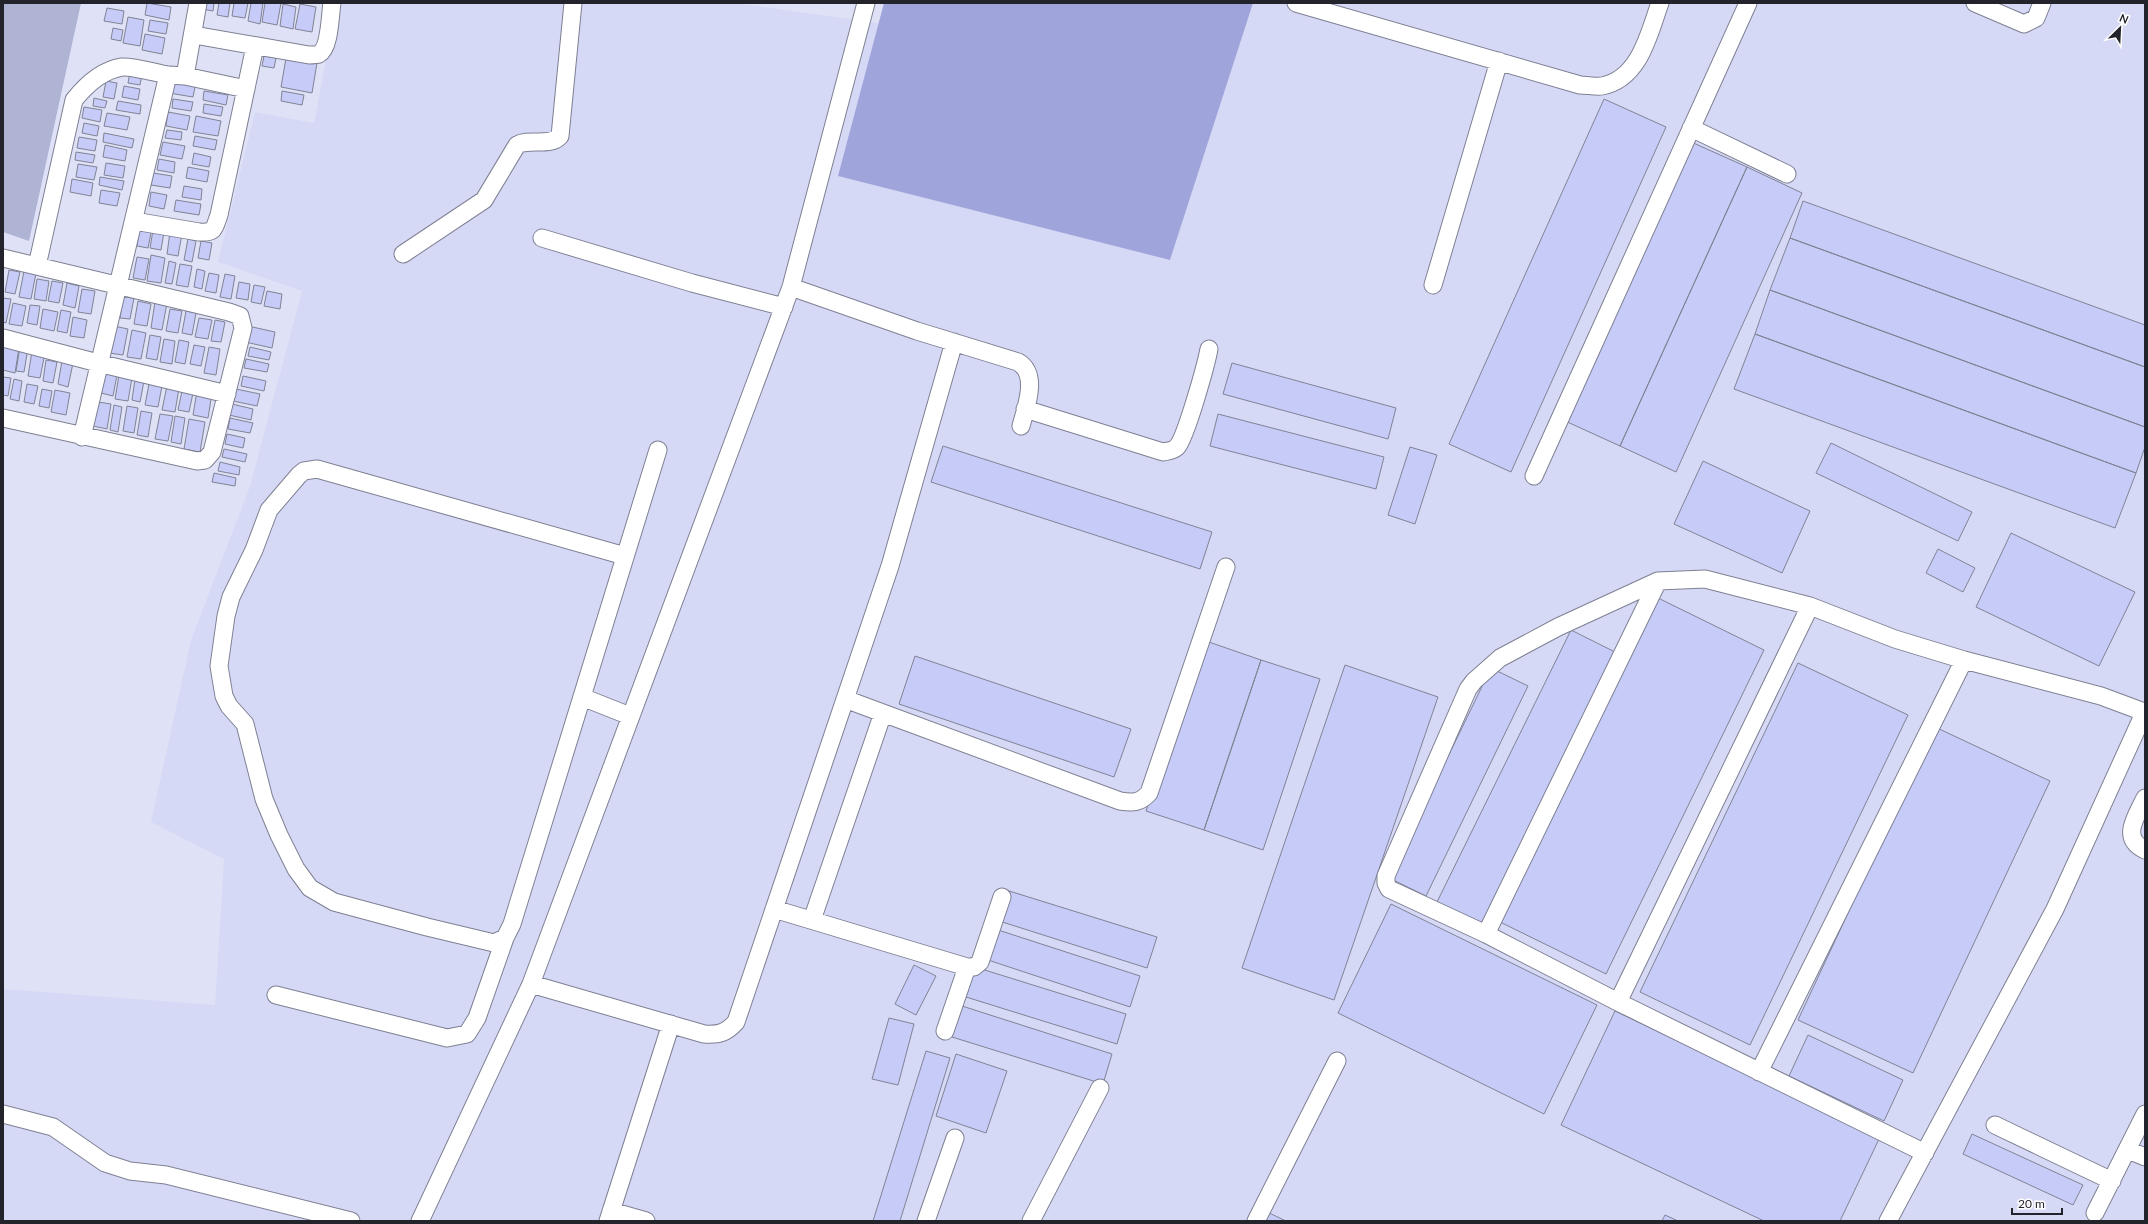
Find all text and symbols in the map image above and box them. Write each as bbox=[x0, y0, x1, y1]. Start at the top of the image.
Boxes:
north arrow bbox=[2100, 8, 2140, 48]
text: N bbox=[2118, 11, 2131, 26]
scale bar bbox=[2012, 1190, 2062, 1216]
text: 20 m bbox=[2018, 1196, 2045, 1211]

